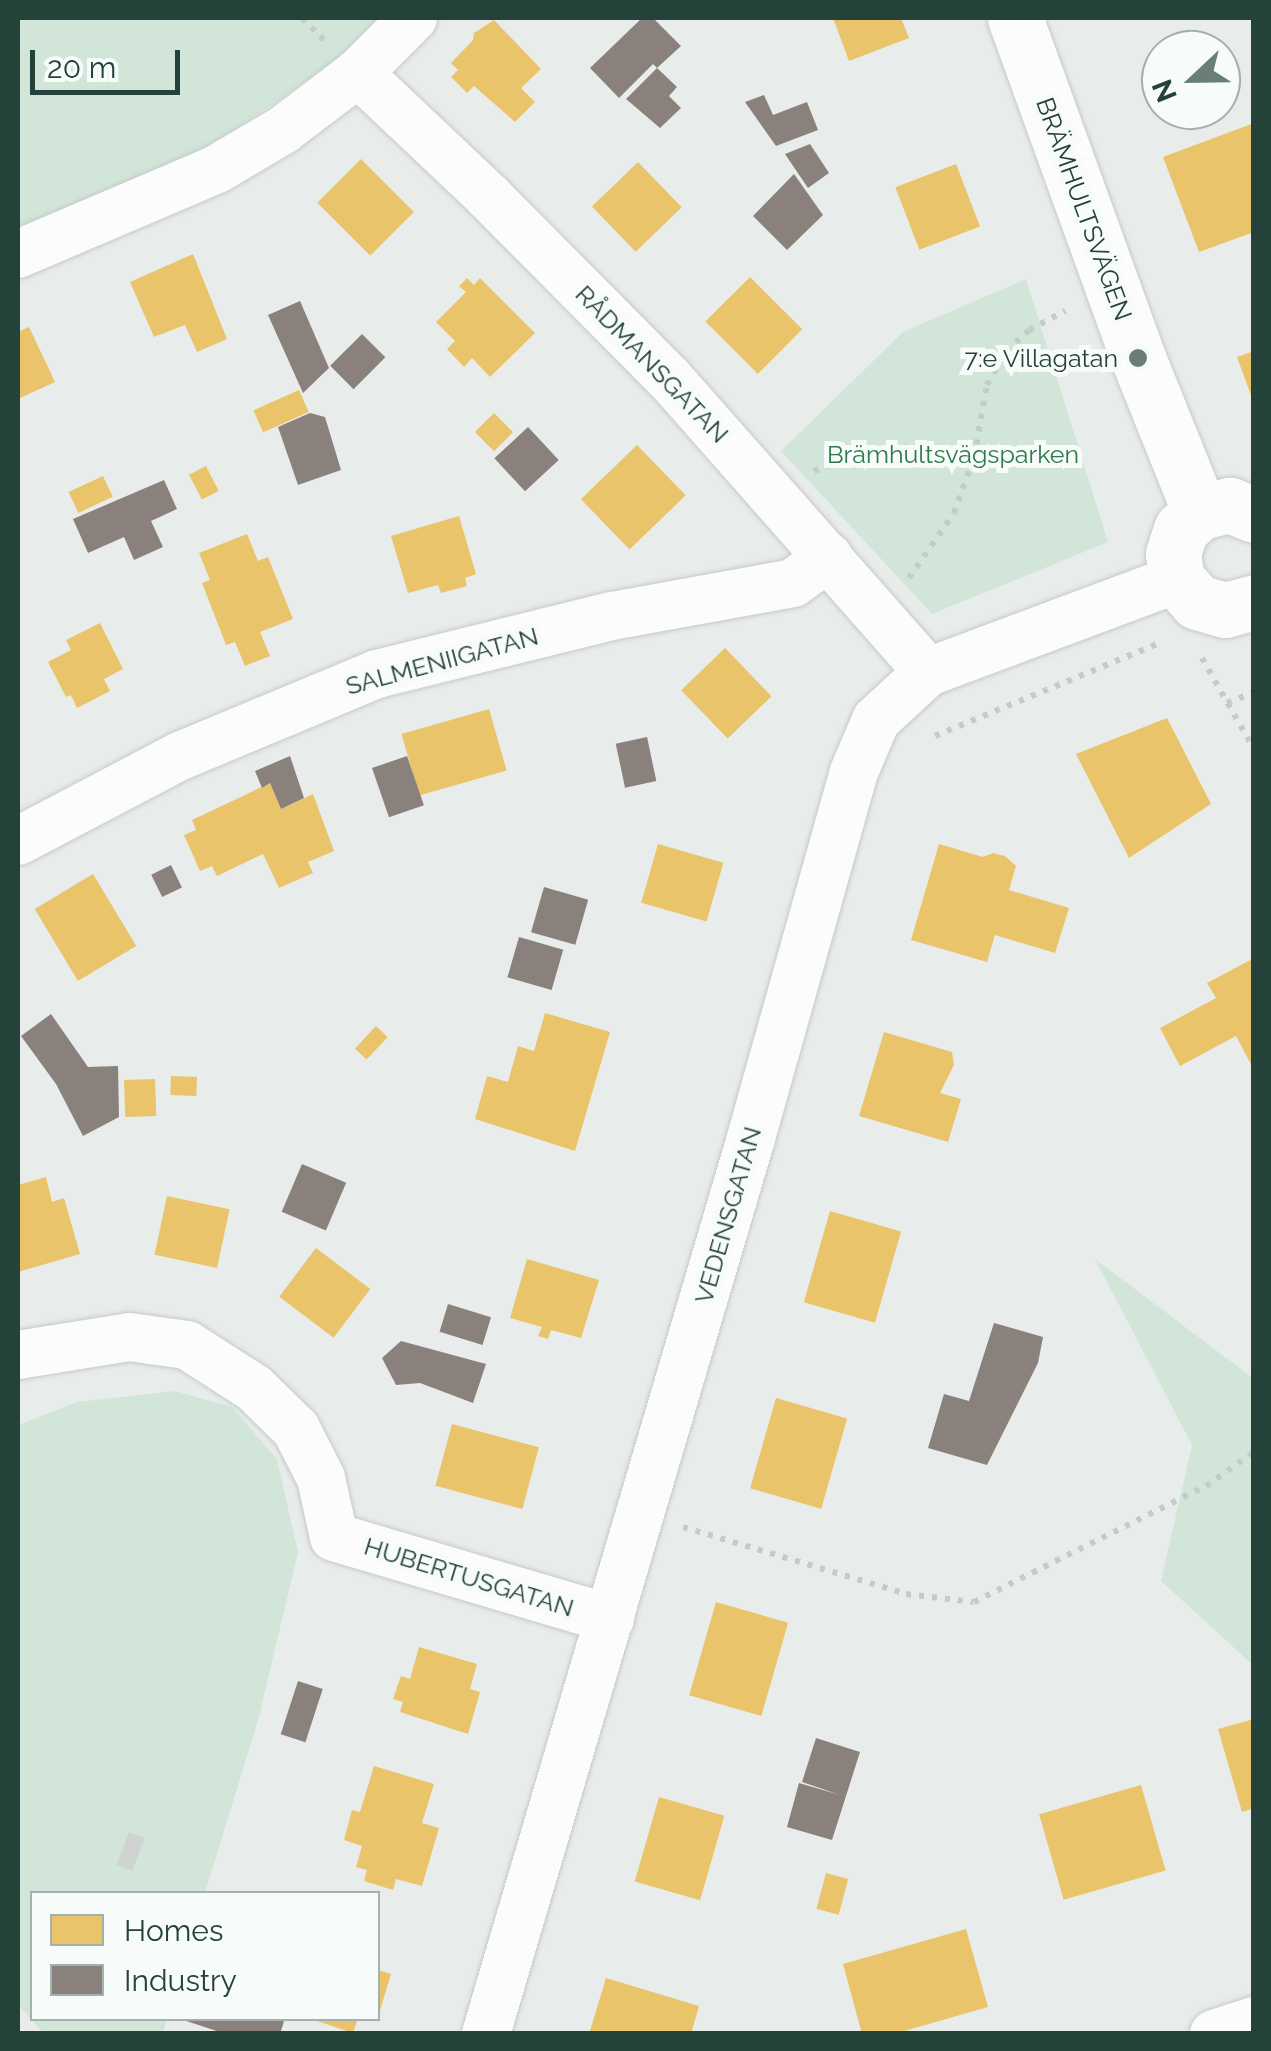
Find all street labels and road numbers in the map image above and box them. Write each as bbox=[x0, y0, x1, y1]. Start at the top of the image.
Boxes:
street label: BRÄMHULTSVÄGEN bbox=[1030, 93, 1138, 325]
street label: RÅDMANSGATAN bbox=[569, 279, 735, 449]
street label: SALMENIIGATAN bbox=[342, 621, 542, 701]
street label: VEDENSGATAN bbox=[688, 1123, 768, 1307]
street label: HUBERTUSGATAN bbox=[361, 1531, 577, 1623]

